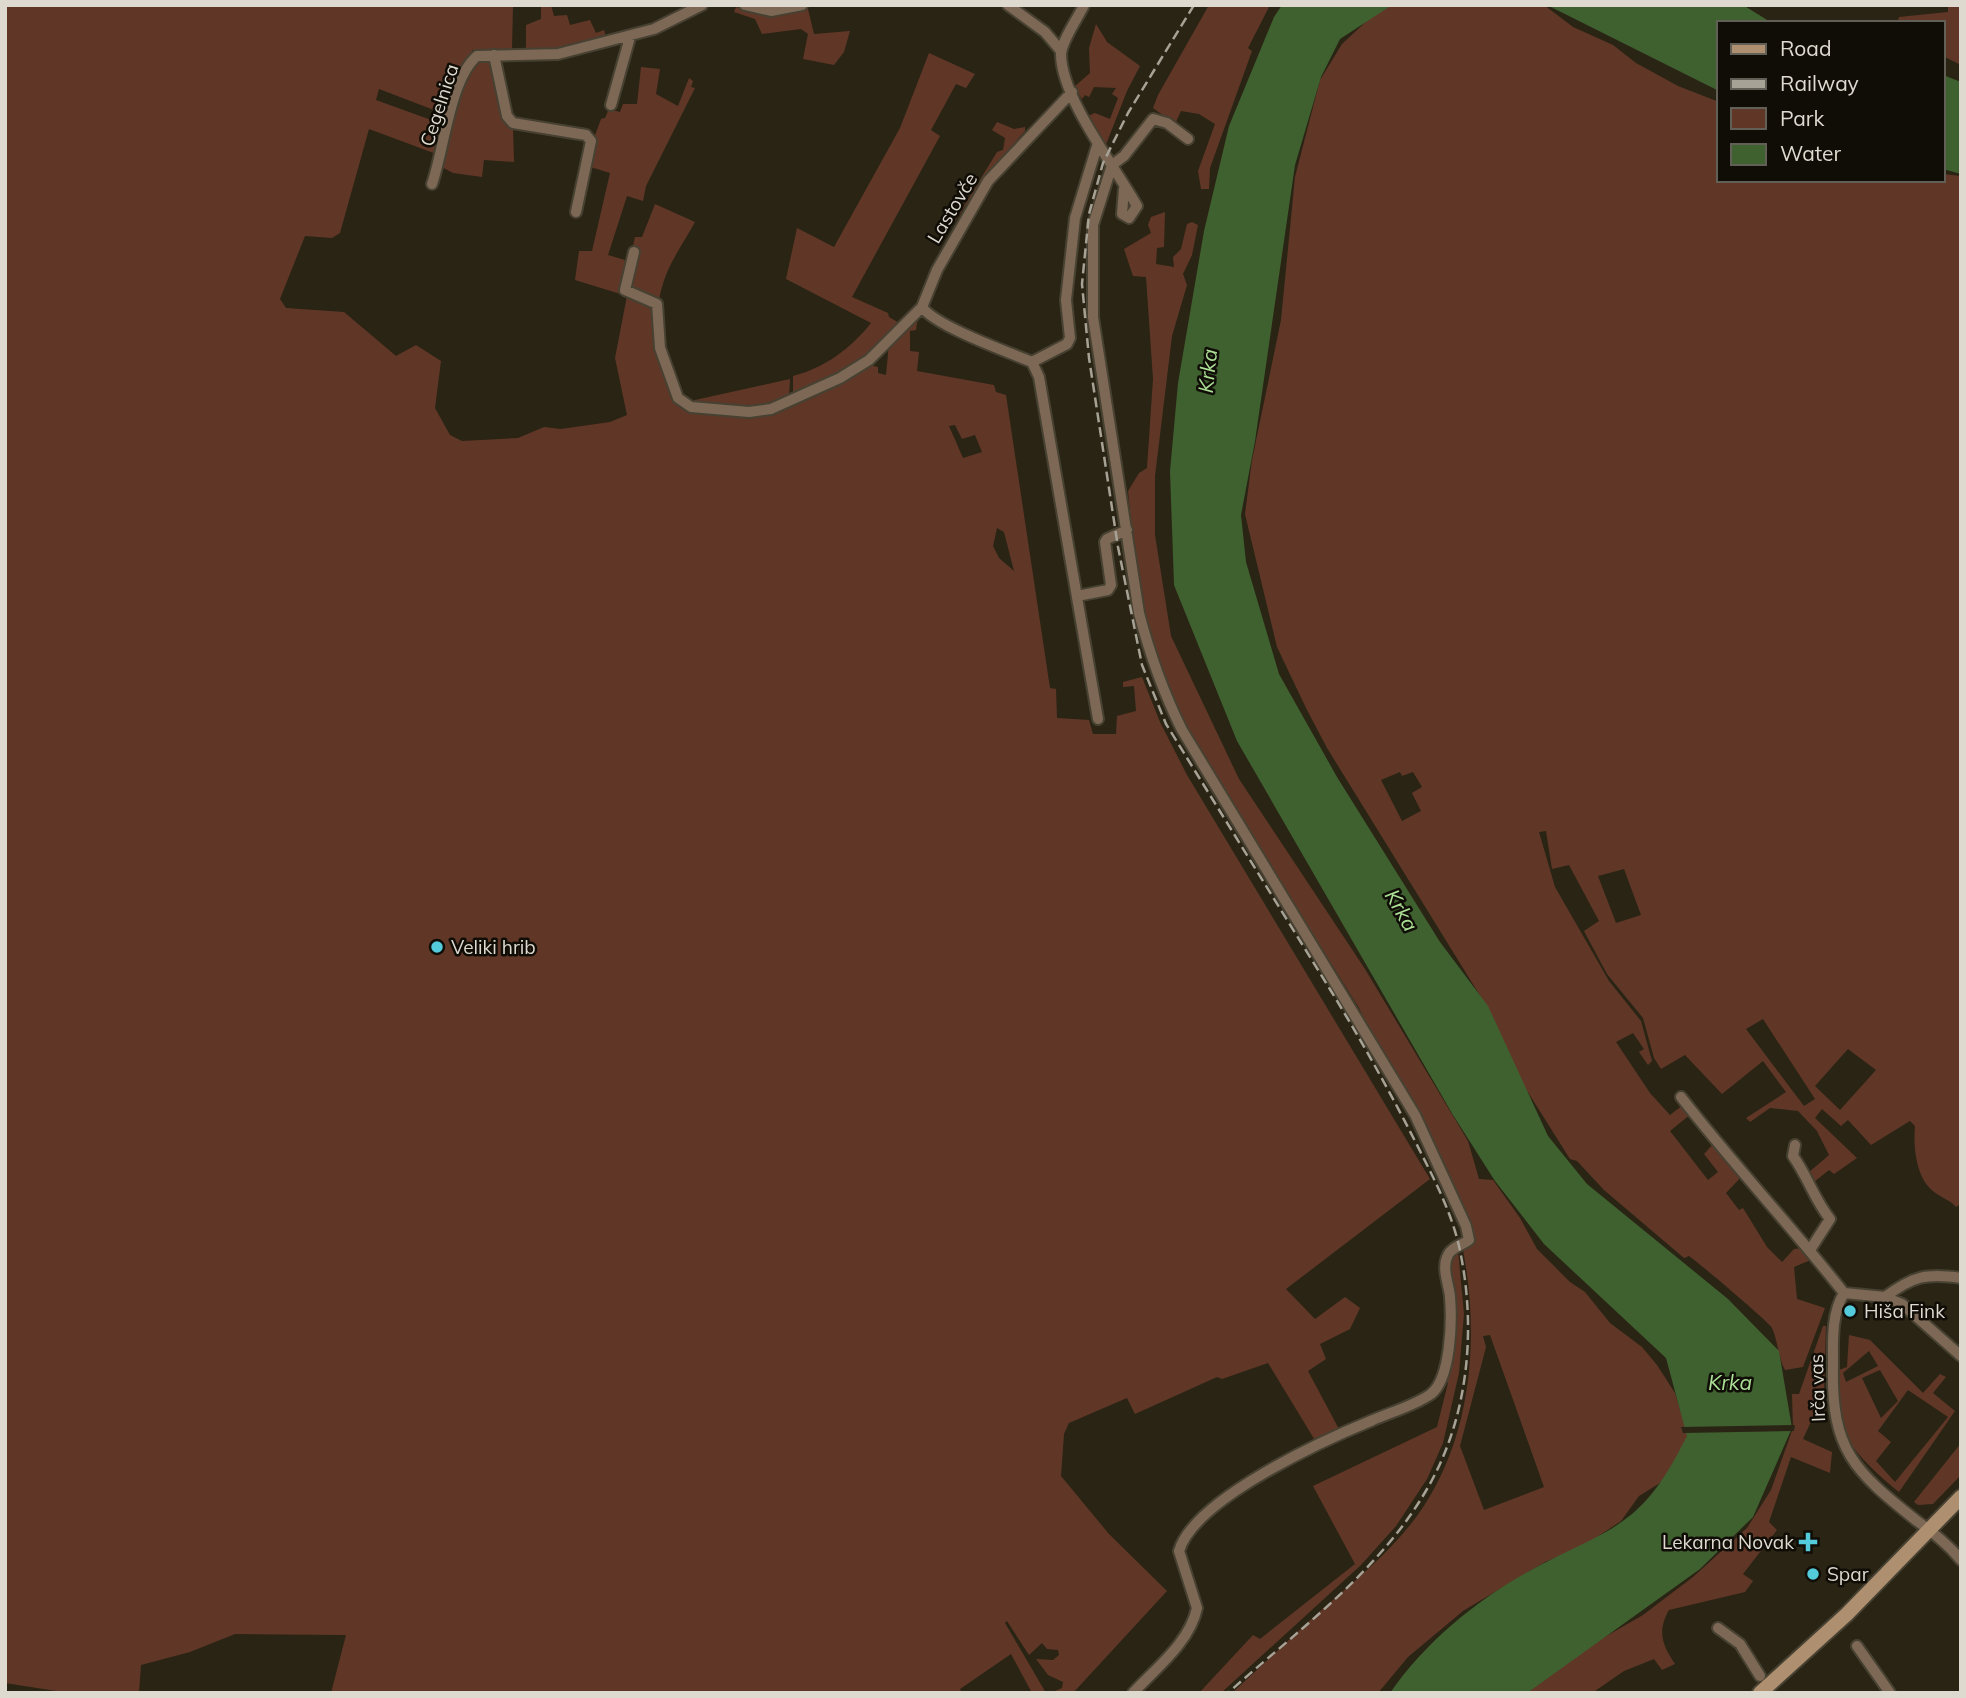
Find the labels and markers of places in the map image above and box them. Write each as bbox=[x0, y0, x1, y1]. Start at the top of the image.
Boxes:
place label: Veliki hrib bbox=[451, 935, 536, 959]
marker: Veliki hrib bbox=[429, 939, 445, 955]
place label: Hiša Fink bbox=[1864, 1299, 1945, 1323]
marker: Hiša Fink bbox=[1842, 1303, 1858, 1319]
place label: Lekarna Novak bbox=[1662, 1530, 1794, 1554]
marker: Lekarna Novak bbox=[1800, 1534, 1816, 1550]
place label: Spar bbox=[1827, 1562, 1869, 1586]
marker: Spar bbox=[1805, 1566, 1821, 1582]

